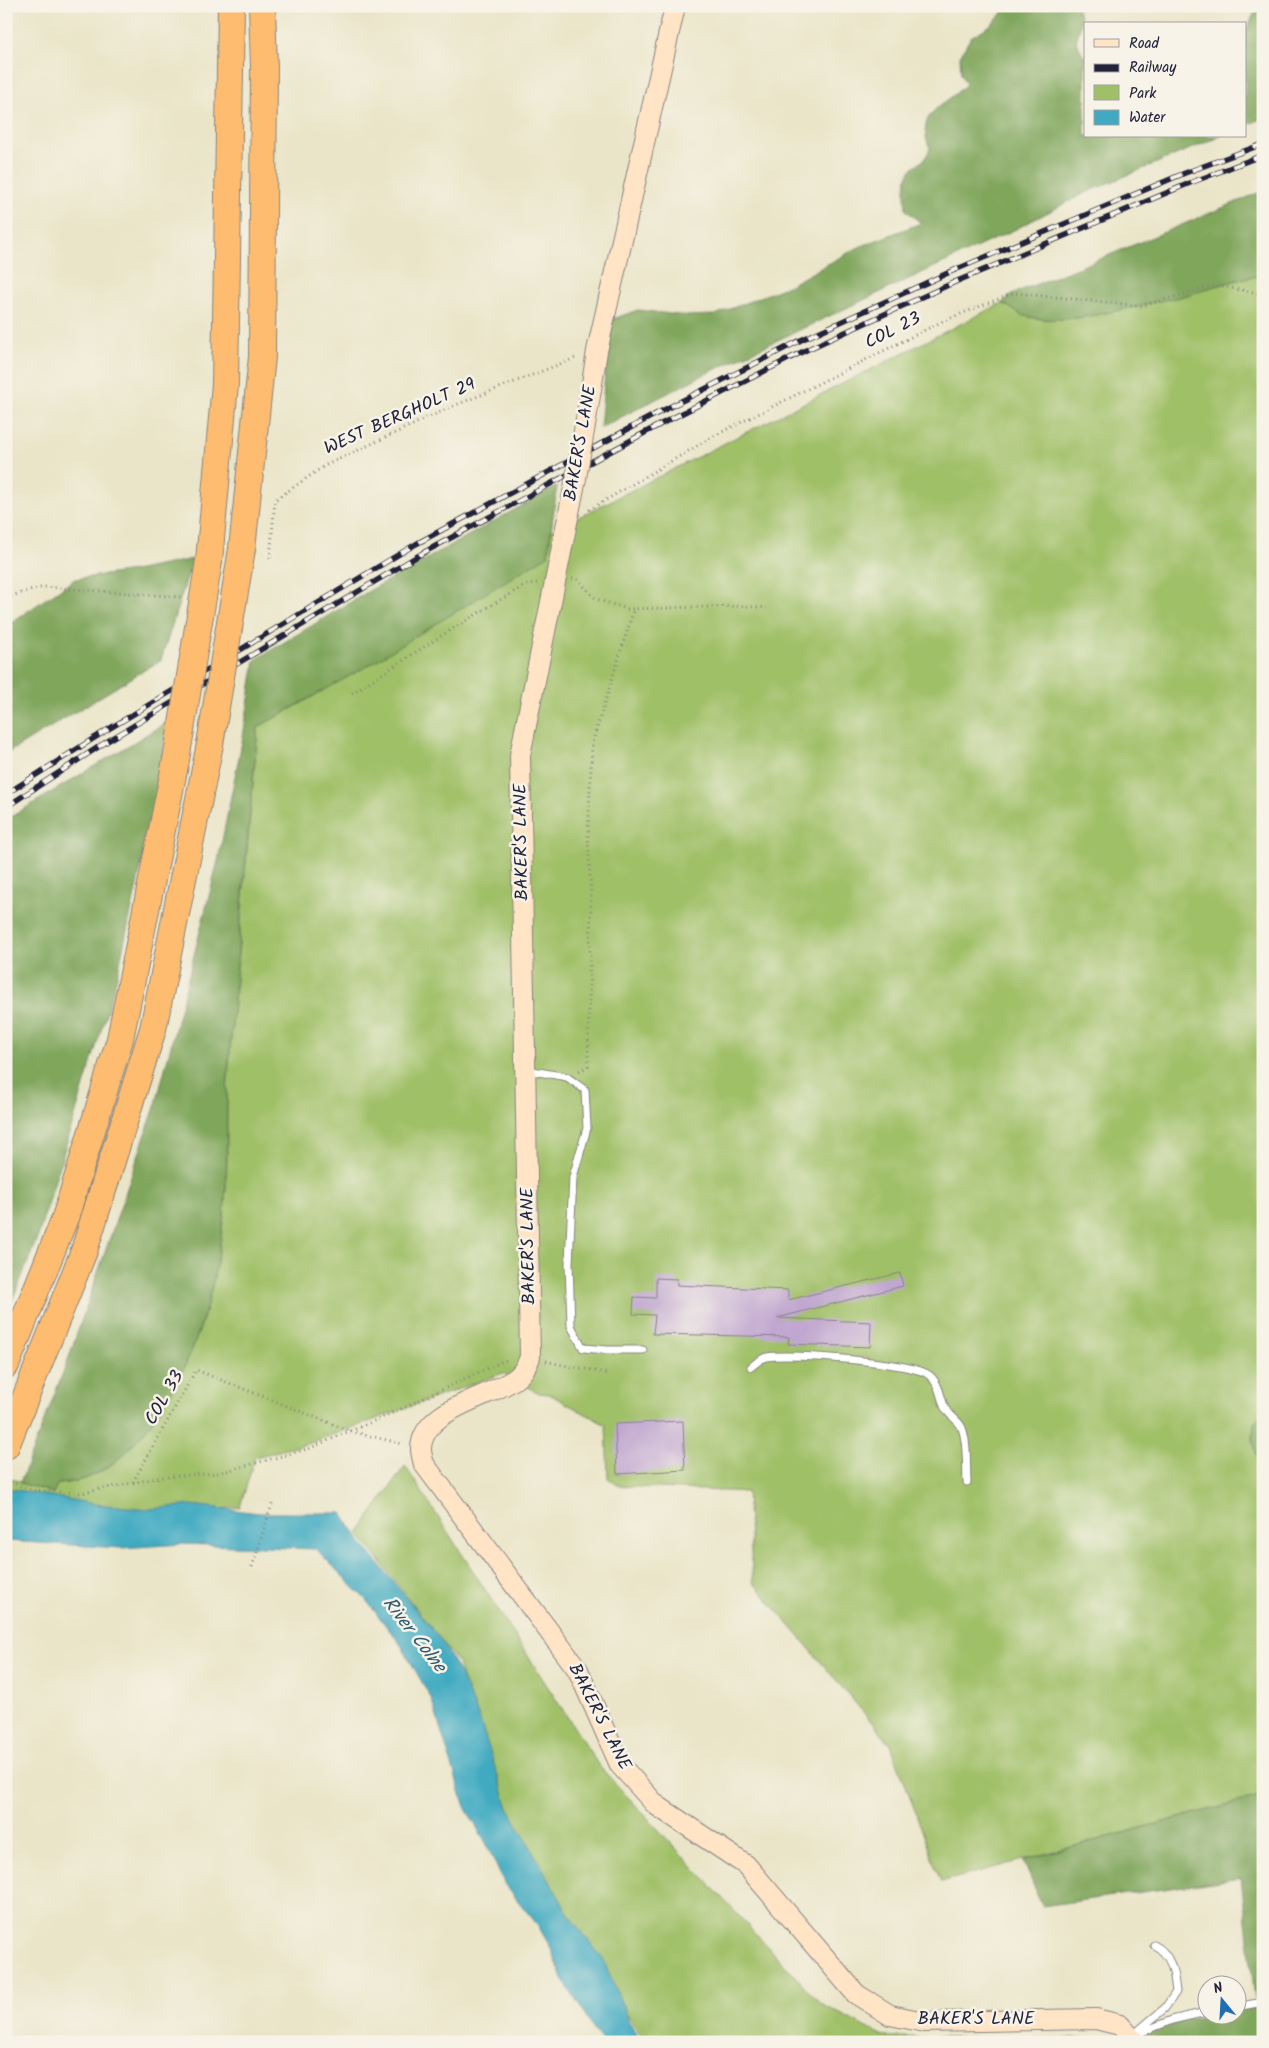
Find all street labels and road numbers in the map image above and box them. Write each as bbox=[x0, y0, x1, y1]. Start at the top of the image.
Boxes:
street label: COL 23 bbox=[860, 305, 926, 357]
street label: WEST BERGHOLT 29 bbox=[319, 370, 481, 464]
street label: BAKER'S LANE bbox=[557, 382, 606, 503]
street label: BAKER'S LANE bbox=[506, 783, 538, 901]
street label: BAKER'S LANE bbox=[513, 1187, 545, 1305]
street label: COL 33 bbox=[138, 1365, 192, 1431]
street label: BAKER'S LANE bbox=[560, 1658, 639, 1776]
street label: BAKER'S LANE bbox=[918, 2005, 1035, 2034]

